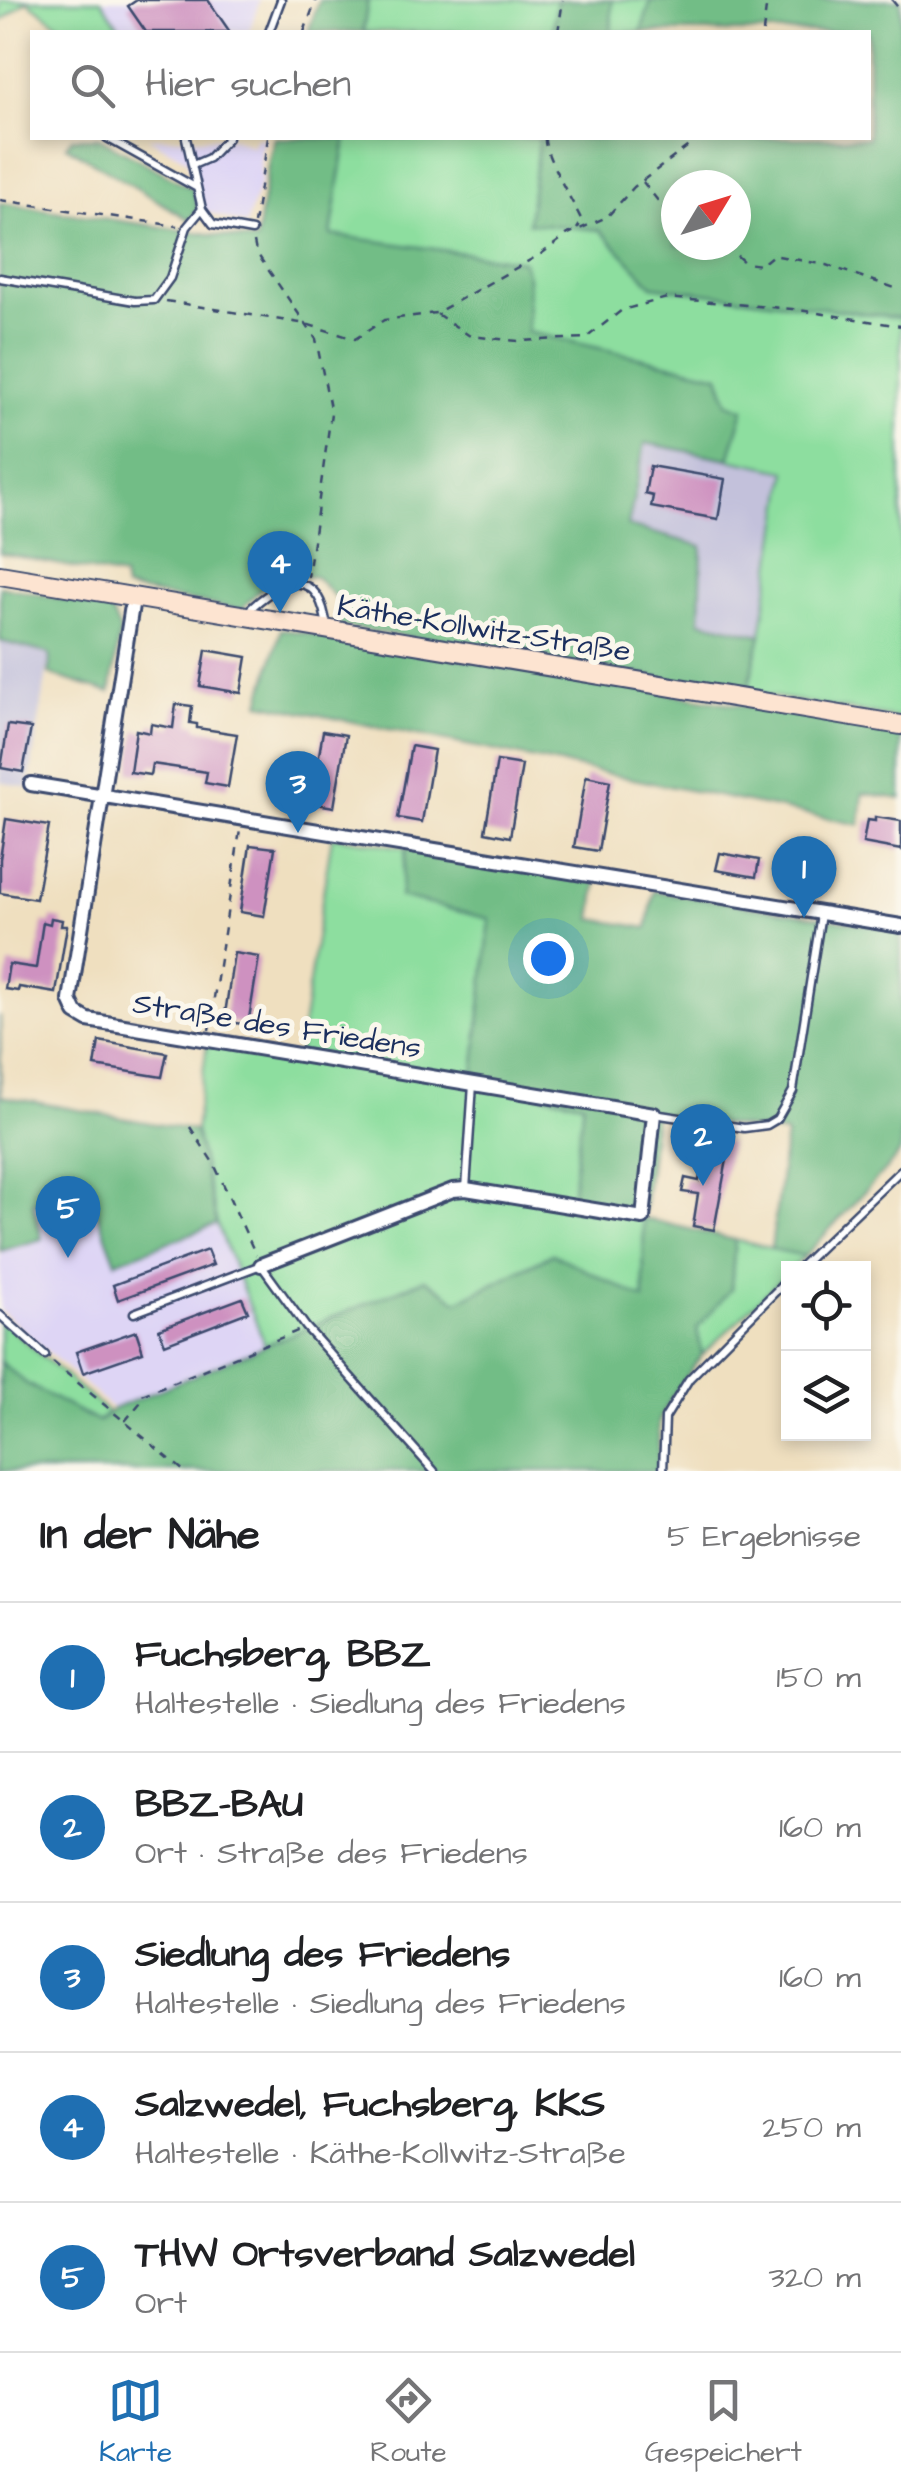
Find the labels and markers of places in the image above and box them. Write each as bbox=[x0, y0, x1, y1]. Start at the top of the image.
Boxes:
pin: 4 bbox=[248, 530, 312, 613]
pin: 3 bbox=[266, 750, 330, 833]
pin: 1 bbox=[772, 836, 836, 918]
pin: 2 bbox=[670, 1104, 736, 1186]
pin: 5 bbox=[36, 1176, 100, 1258]

